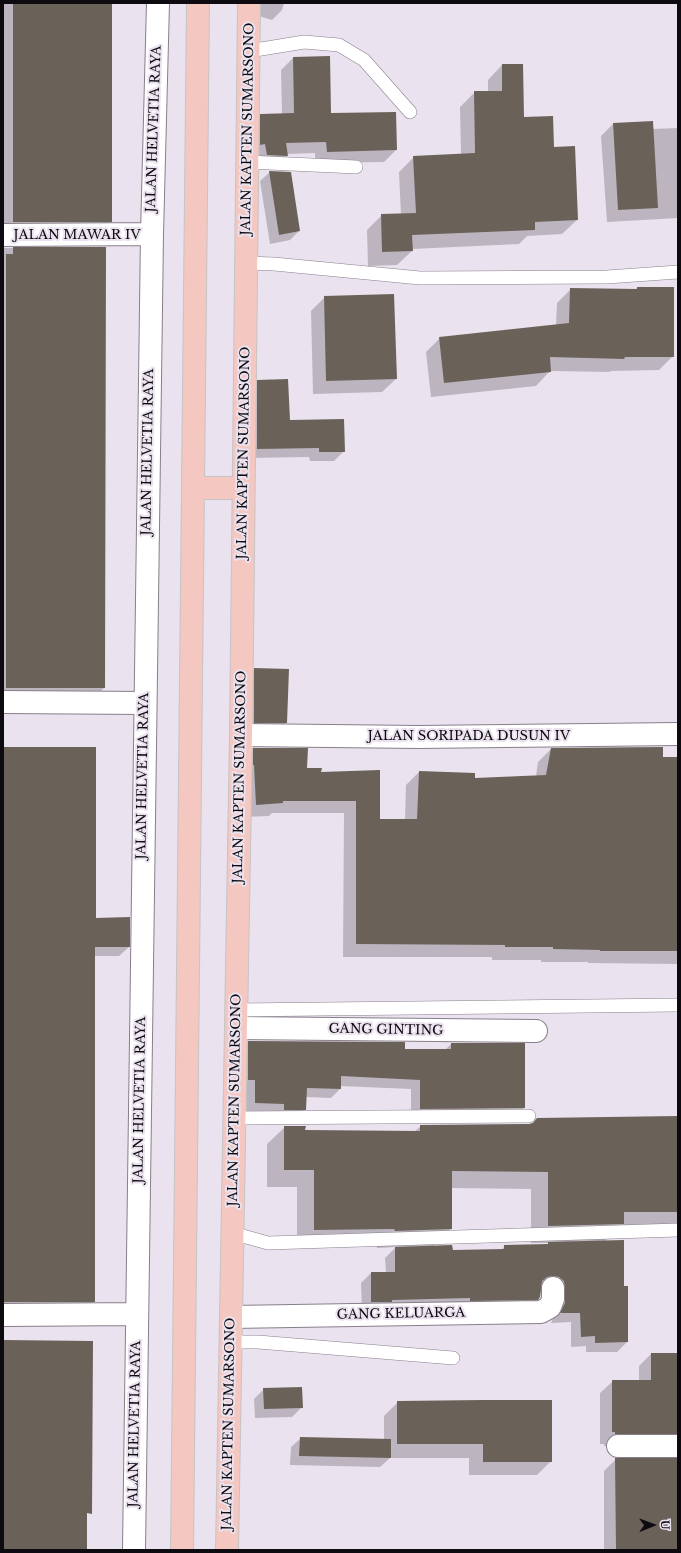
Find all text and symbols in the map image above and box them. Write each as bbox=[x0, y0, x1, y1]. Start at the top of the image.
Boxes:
street label: JALAN KAPTEN SUMARSONO bbox=[238, 22, 258, 236]
street label: JALAN HELVETIA RAYA bbox=[143, 45, 165, 213]
street label: JALAN MAWAR IV bbox=[13, 227, 141, 243]
street label: JALAN KAPTEN SUMARSONO bbox=[234, 346, 254, 560]
street label: JALAN HELVETIA RAYA bbox=[139, 368, 157, 536]
street label: JALAN KAPTEN SUMARSONO bbox=[230, 670, 250, 884]
street label: JALAN HELVETIA RAYA bbox=[134, 692, 152, 860]
street label: JALAN SORIPADA DUSUN IV bbox=[368, 728, 570, 744]
street label: JALAN KAPTEN SUMARSONO bbox=[225, 993, 245, 1207]
street label: JALAN HELVETIA RAYA bbox=[131, 1016, 149, 1184]
street label: GANG GINTING bbox=[328, 1021, 444, 1039]
street label: GANG KELUARGA bbox=[337, 1305, 465, 1323]
street label: JALAN KAPTEN SUMARSONO bbox=[219, 1317, 239, 1531]
street label: JALAN HELVETIA RAYA bbox=[126, 1340, 144, 1508]
north arrow bbox=[633, 1505, 673, 1545]
text: U bbox=[658, 1520, 672, 1530]

